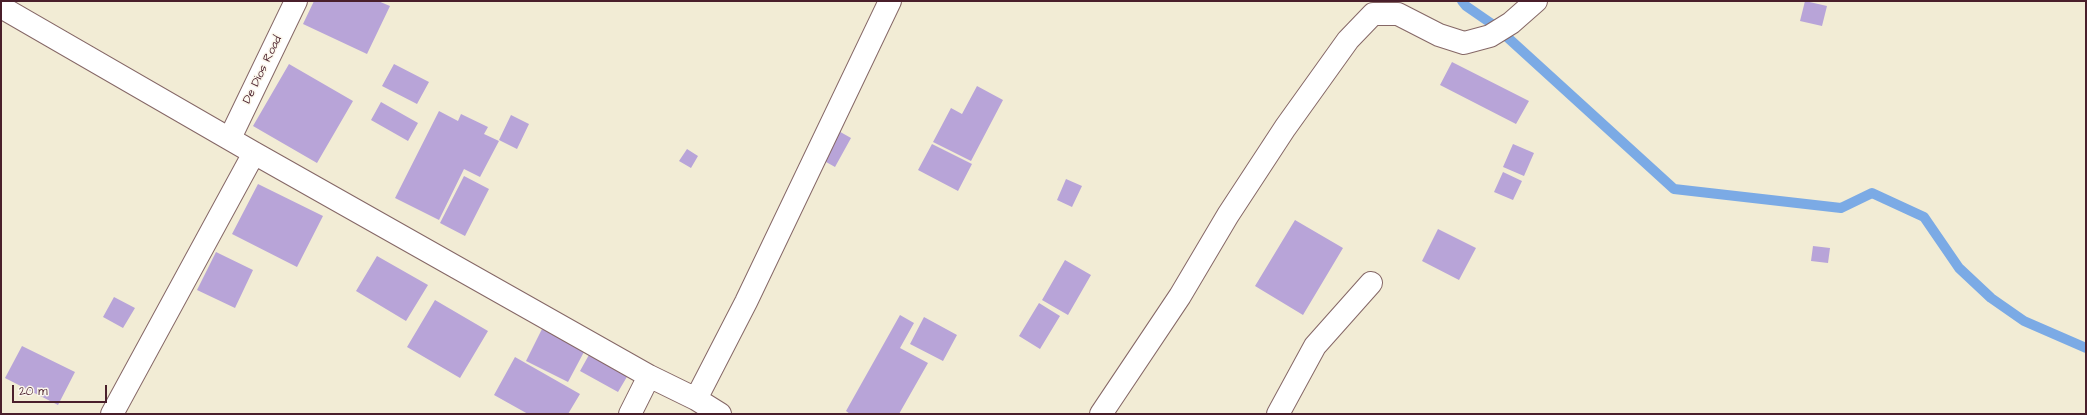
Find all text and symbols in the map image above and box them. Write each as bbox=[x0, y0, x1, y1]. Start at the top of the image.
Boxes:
street label: De Dios Road bbox=[240, 34, 286, 106]
scale bar bbox=[14, 377, 109, 403]
text: 20 m bbox=[19, 383, 48, 400]

